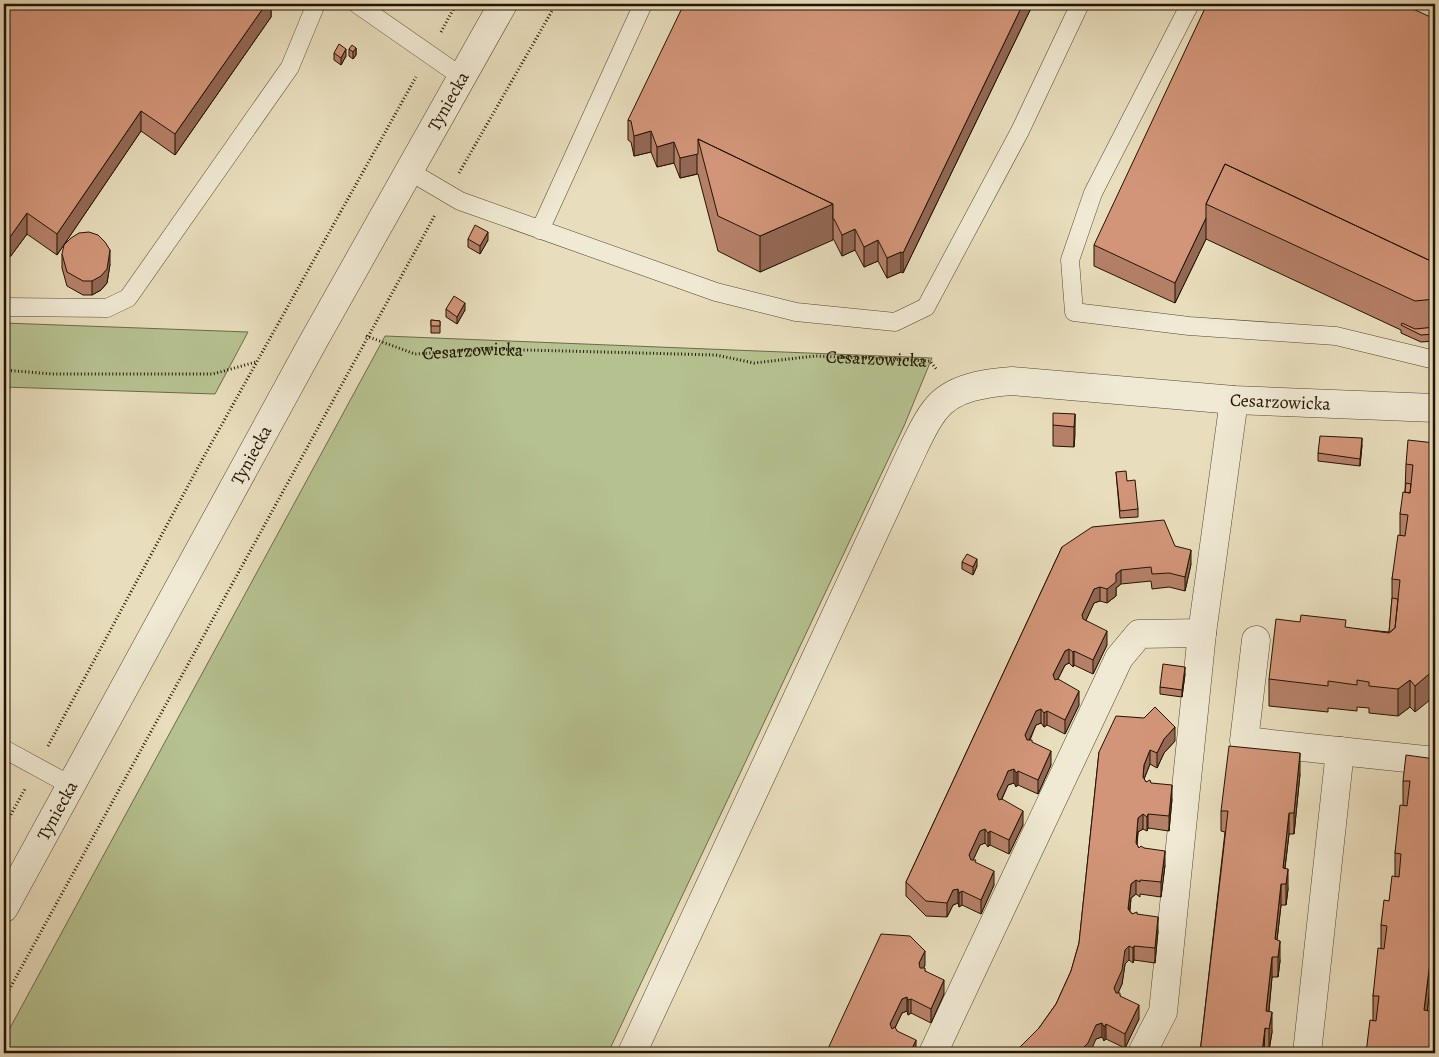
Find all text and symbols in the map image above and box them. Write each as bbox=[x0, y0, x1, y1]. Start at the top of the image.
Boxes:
street label: Tyniecka bbox=[422, 67, 475, 135]
street label: Cesarzowicka bbox=[422, 337, 524, 365]
street label: Cesarzowicka bbox=[825, 344, 928, 373]
street label: Cesarzowicka bbox=[1229, 388, 1332, 416]
street label: Tyniecka bbox=[225, 420, 278, 489]
street label: Tyniecka bbox=[31, 776, 83, 845]

